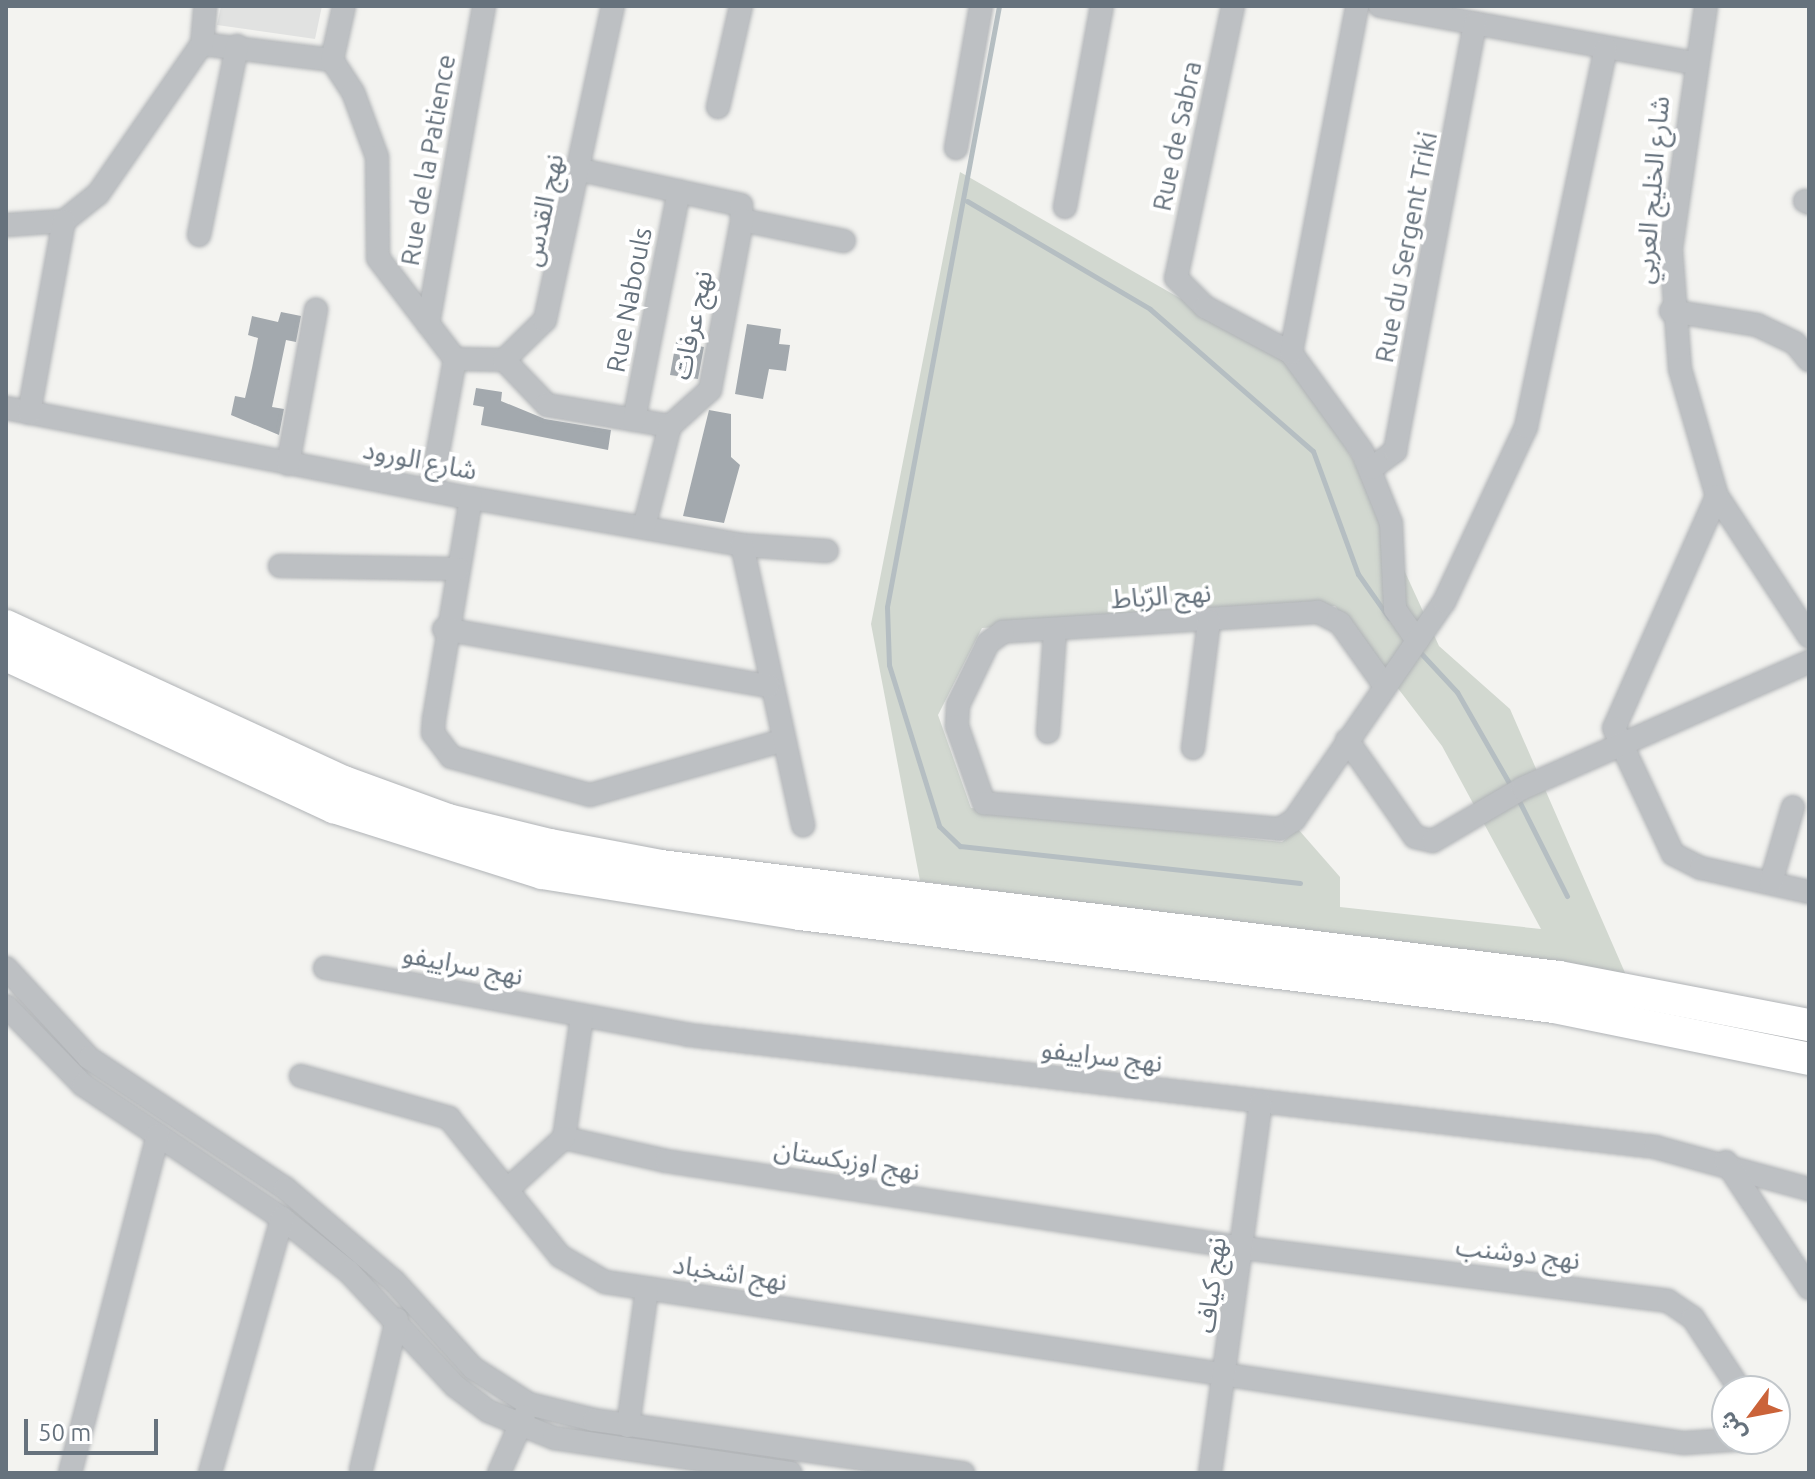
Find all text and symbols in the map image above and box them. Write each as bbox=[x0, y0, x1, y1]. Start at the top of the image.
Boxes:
street label: Rue de la Patience bbox=[394, 52, 462, 268]
street label: Rue de Sabra bbox=[1146, 58, 1208, 214]
street label: شارع الخليج العربي bbox=[1628, 95, 1676, 285]
street label: Rue du Sergent Triki bbox=[1368, 129, 1444, 365]
street label: نهج القدس bbox=[516, 151, 570, 269]
street label: Rue Nabouls bbox=[600, 225, 658, 375]
street label: نهج عرفات bbox=[665, 268, 719, 382]
street label: شارع الورود bbox=[360, 434, 480, 486]
street label: نهج الرّباط bbox=[1110, 577, 1212, 615]
street label: نهج سراييفو bbox=[400, 938, 526, 992]
street label: نهج سراييفو bbox=[1040, 1033, 1164, 1079]
street label: نهج اوزبكستان bbox=[772, 1133, 922, 1187]
street label: نهج دوشنب bbox=[1454, 1230, 1582, 1276]
street label: نهج كياف bbox=[1190, 1235, 1232, 1335]
street label: نهج اشخباد bbox=[671, 1249, 789, 1297]
north arrow bbox=[1711, 1375, 1791, 1455]
scale bar bbox=[28, 1403, 162, 1453]
text: ش bbox=[1713, 1408, 1751, 1446]
text: 50 m bbox=[38, 1419, 91, 1446]

